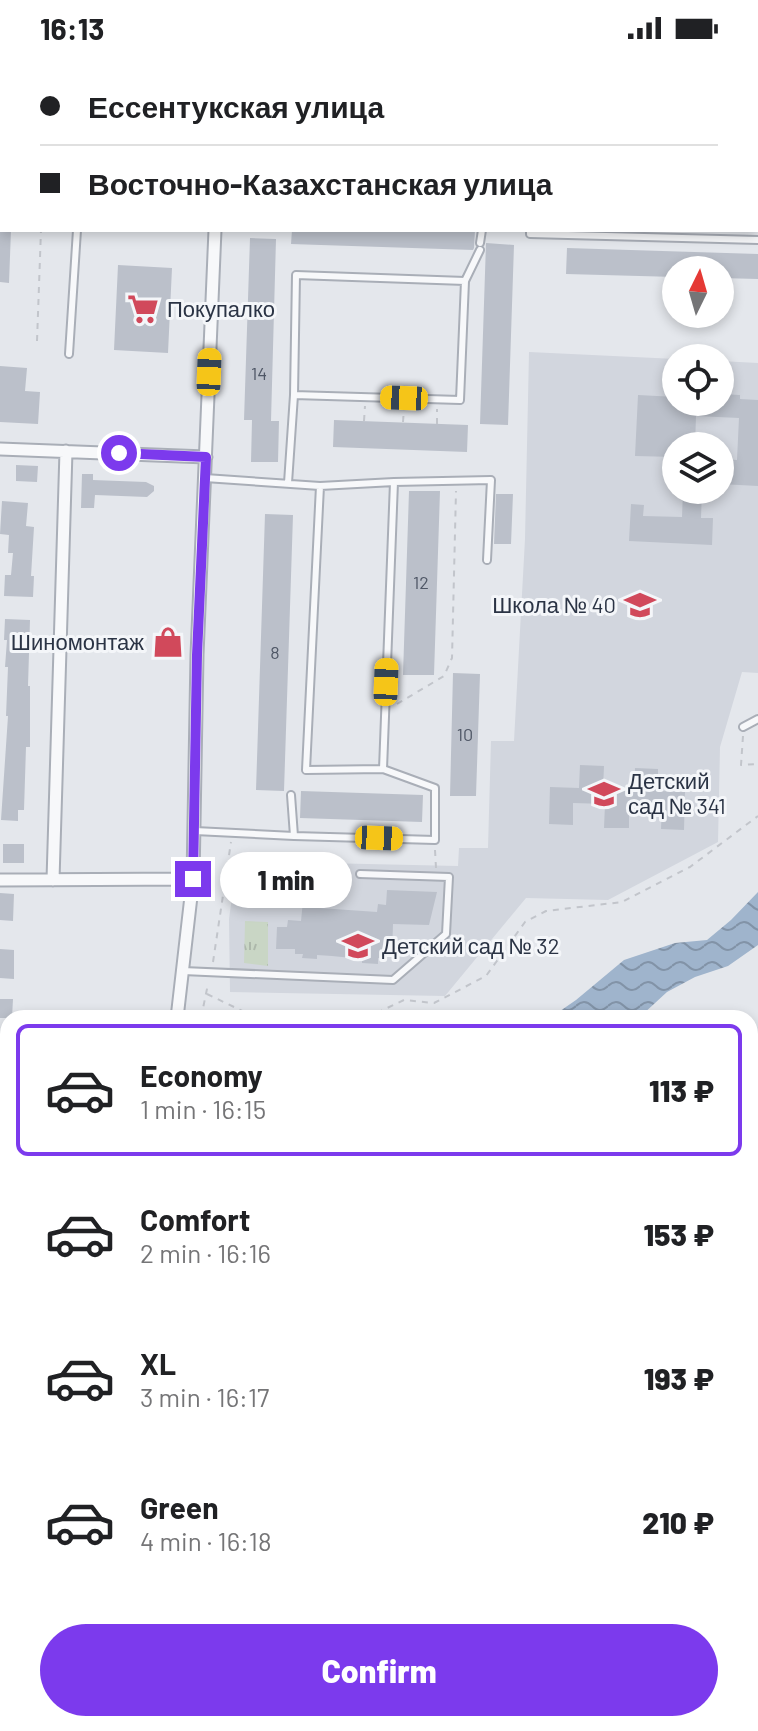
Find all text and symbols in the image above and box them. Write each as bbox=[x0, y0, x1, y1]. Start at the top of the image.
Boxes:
text: 16:13 bbox=[40, 10, 104, 46]
text: Ессентукская улица bbox=[88, 88, 384, 124]
text: Восточно-Казахстанская улица bbox=[88, 165, 553, 201]
north arrow bbox=[662, 256, 734, 328]
map controls bbox=[662, 256, 734, 504]
supermarket icon: Покупалко bbox=[126, 292, 160, 326]
place label: Покупалко bbox=[167, 295, 275, 322]
button: locate bbox=[662, 344, 734, 416]
car bbox=[196, 348, 222, 396]
house number: 14 bbox=[251, 362, 267, 384]
car bbox=[380, 385, 428, 411]
button: layers bbox=[662, 432, 734, 504]
route start bbox=[101, 435, 137, 471]
house number: 12 bbox=[413, 571, 429, 593]
school or university icon: Школа № 40 bbox=[623, 588, 657, 622]
place label: Школа № 40 bbox=[492, 591, 616, 617]
shop icon: Шиномонтаж bbox=[151, 625, 185, 659]
place label: Шиномонтаж bbox=[11, 628, 144, 654]
house number: 8 bbox=[270, 641, 280, 663]
car bbox=[373, 658, 399, 706]
house number: 10 bbox=[457, 723, 473, 745]
place label: Детский сад № 341 bbox=[628, 767, 726, 819]
school or university icon: Детский сад № 341 bbox=[587, 777, 621, 811]
car bbox=[355, 825, 403, 851]
callout: 1 min bbox=[221, 851, 353, 907]
route end bbox=[175, 861, 211, 897]
text: 1 min bbox=[257, 864, 315, 895]
school or university icon: Детский сад № 32 bbox=[341, 929, 375, 963]
place label: Детский сад № 32 bbox=[382, 932, 559, 959]
icon: car bbox=[44, 1054, 116, 1126]
text: Economy bbox=[140, 1057, 263, 1093]
text: 113 ₽ bbox=[649, 1072, 714, 1108]
text: 1 min · 16:15 bbox=[140, 1093, 266, 1124]
icon: car bbox=[44, 1198, 116, 1270]
text: Comfort bbox=[140, 1201, 250, 1237]
text: 153 ₽ bbox=[643, 1216, 714, 1252]
text: 2 min · 16:16 bbox=[140, 1237, 271, 1268]
icon: car bbox=[44, 1342, 116, 1414]
text: XL bbox=[140, 1345, 176, 1381]
text: 193 ₽ bbox=[644, 1360, 714, 1396]
text: 3 min · 16:17 bbox=[140, 1381, 269, 1412]
icon: car bbox=[44, 1486, 116, 1558]
text: Green bbox=[140, 1489, 219, 1525]
text: 210 ₽ bbox=[642, 1504, 714, 1540]
text: 4 min · 16:18 bbox=[140, 1525, 271, 1556]
button: Confirm bbox=[40, 1624, 718, 1716]

